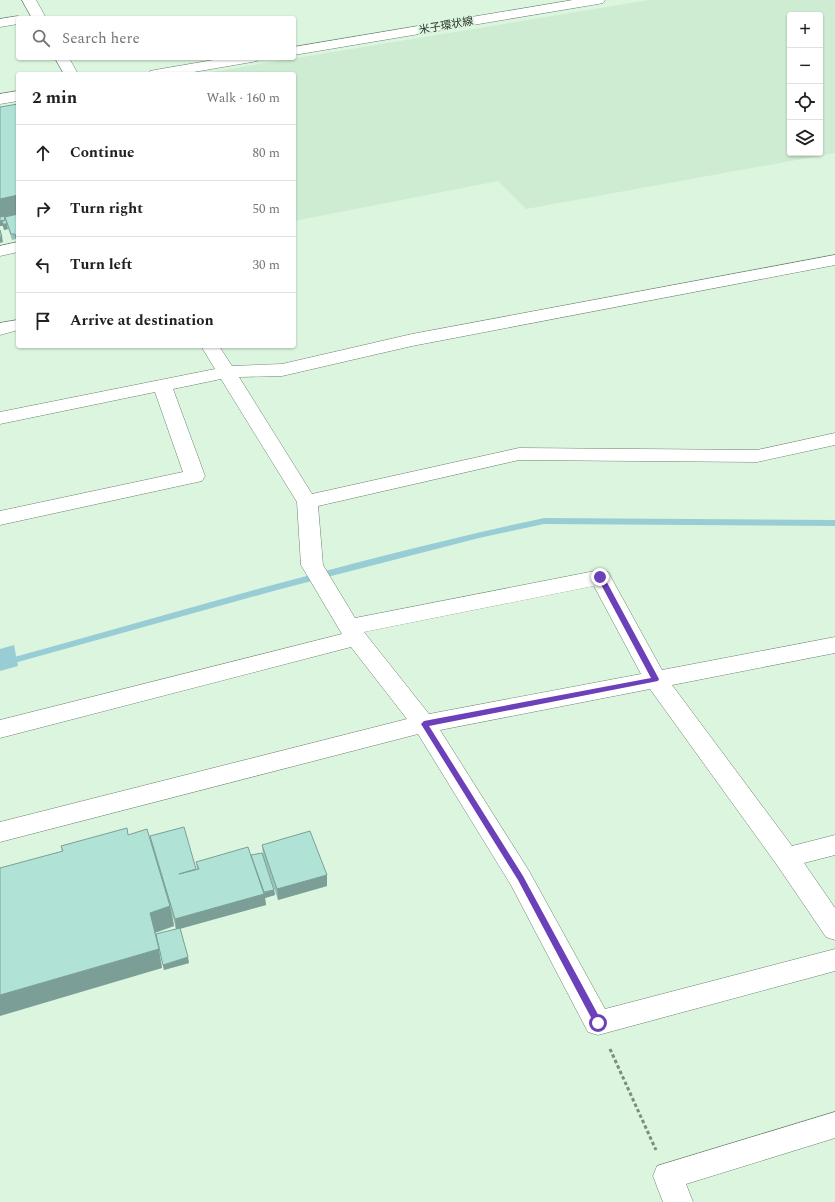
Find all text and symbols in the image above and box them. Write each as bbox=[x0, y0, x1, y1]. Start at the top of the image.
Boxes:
street label: 米子環状線 bbox=[418, 12, 475, 39]
map controls bbox=[787, 12, 823, 156]
button: + bbox=[787, 12, 823, 48]
search box bbox=[16, 16, 296, 60]
icon: search bbox=[30, 27, 52, 49]
text: Search here bbox=[62, 27, 140, 50]
button: − bbox=[787, 48, 823, 84]
button: locate bbox=[787, 84, 823, 120]
text: 2 min bbox=[32, 85, 77, 111]
text: Walk · 160 m bbox=[206, 88, 280, 108]
button: layers bbox=[787, 120, 823, 156]
text: Continue bbox=[70, 141, 135, 164]
icon: ahead bbox=[32, 142, 54, 164]
text: 80 m bbox=[253, 143, 280, 163]
text: Turn right bbox=[70, 197, 143, 220]
icon: right bbox=[32, 198, 54, 220]
text: 50 m bbox=[253, 199, 280, 219]
text: Turn left bbox=[70, 253, 132, 276]
icon: left bbox=[32, 254, 54, 276]
text: 30 m bbox=[253, 255, 280, 275]
text: Arrive at destination bbox=[70, 309, 214, 332]
icon: arrive bbox=[32, 310, 54, 332]
route end bbox=[591, 568, 609, 586]
route start bbox=[589, 1014, 607, 1032]

